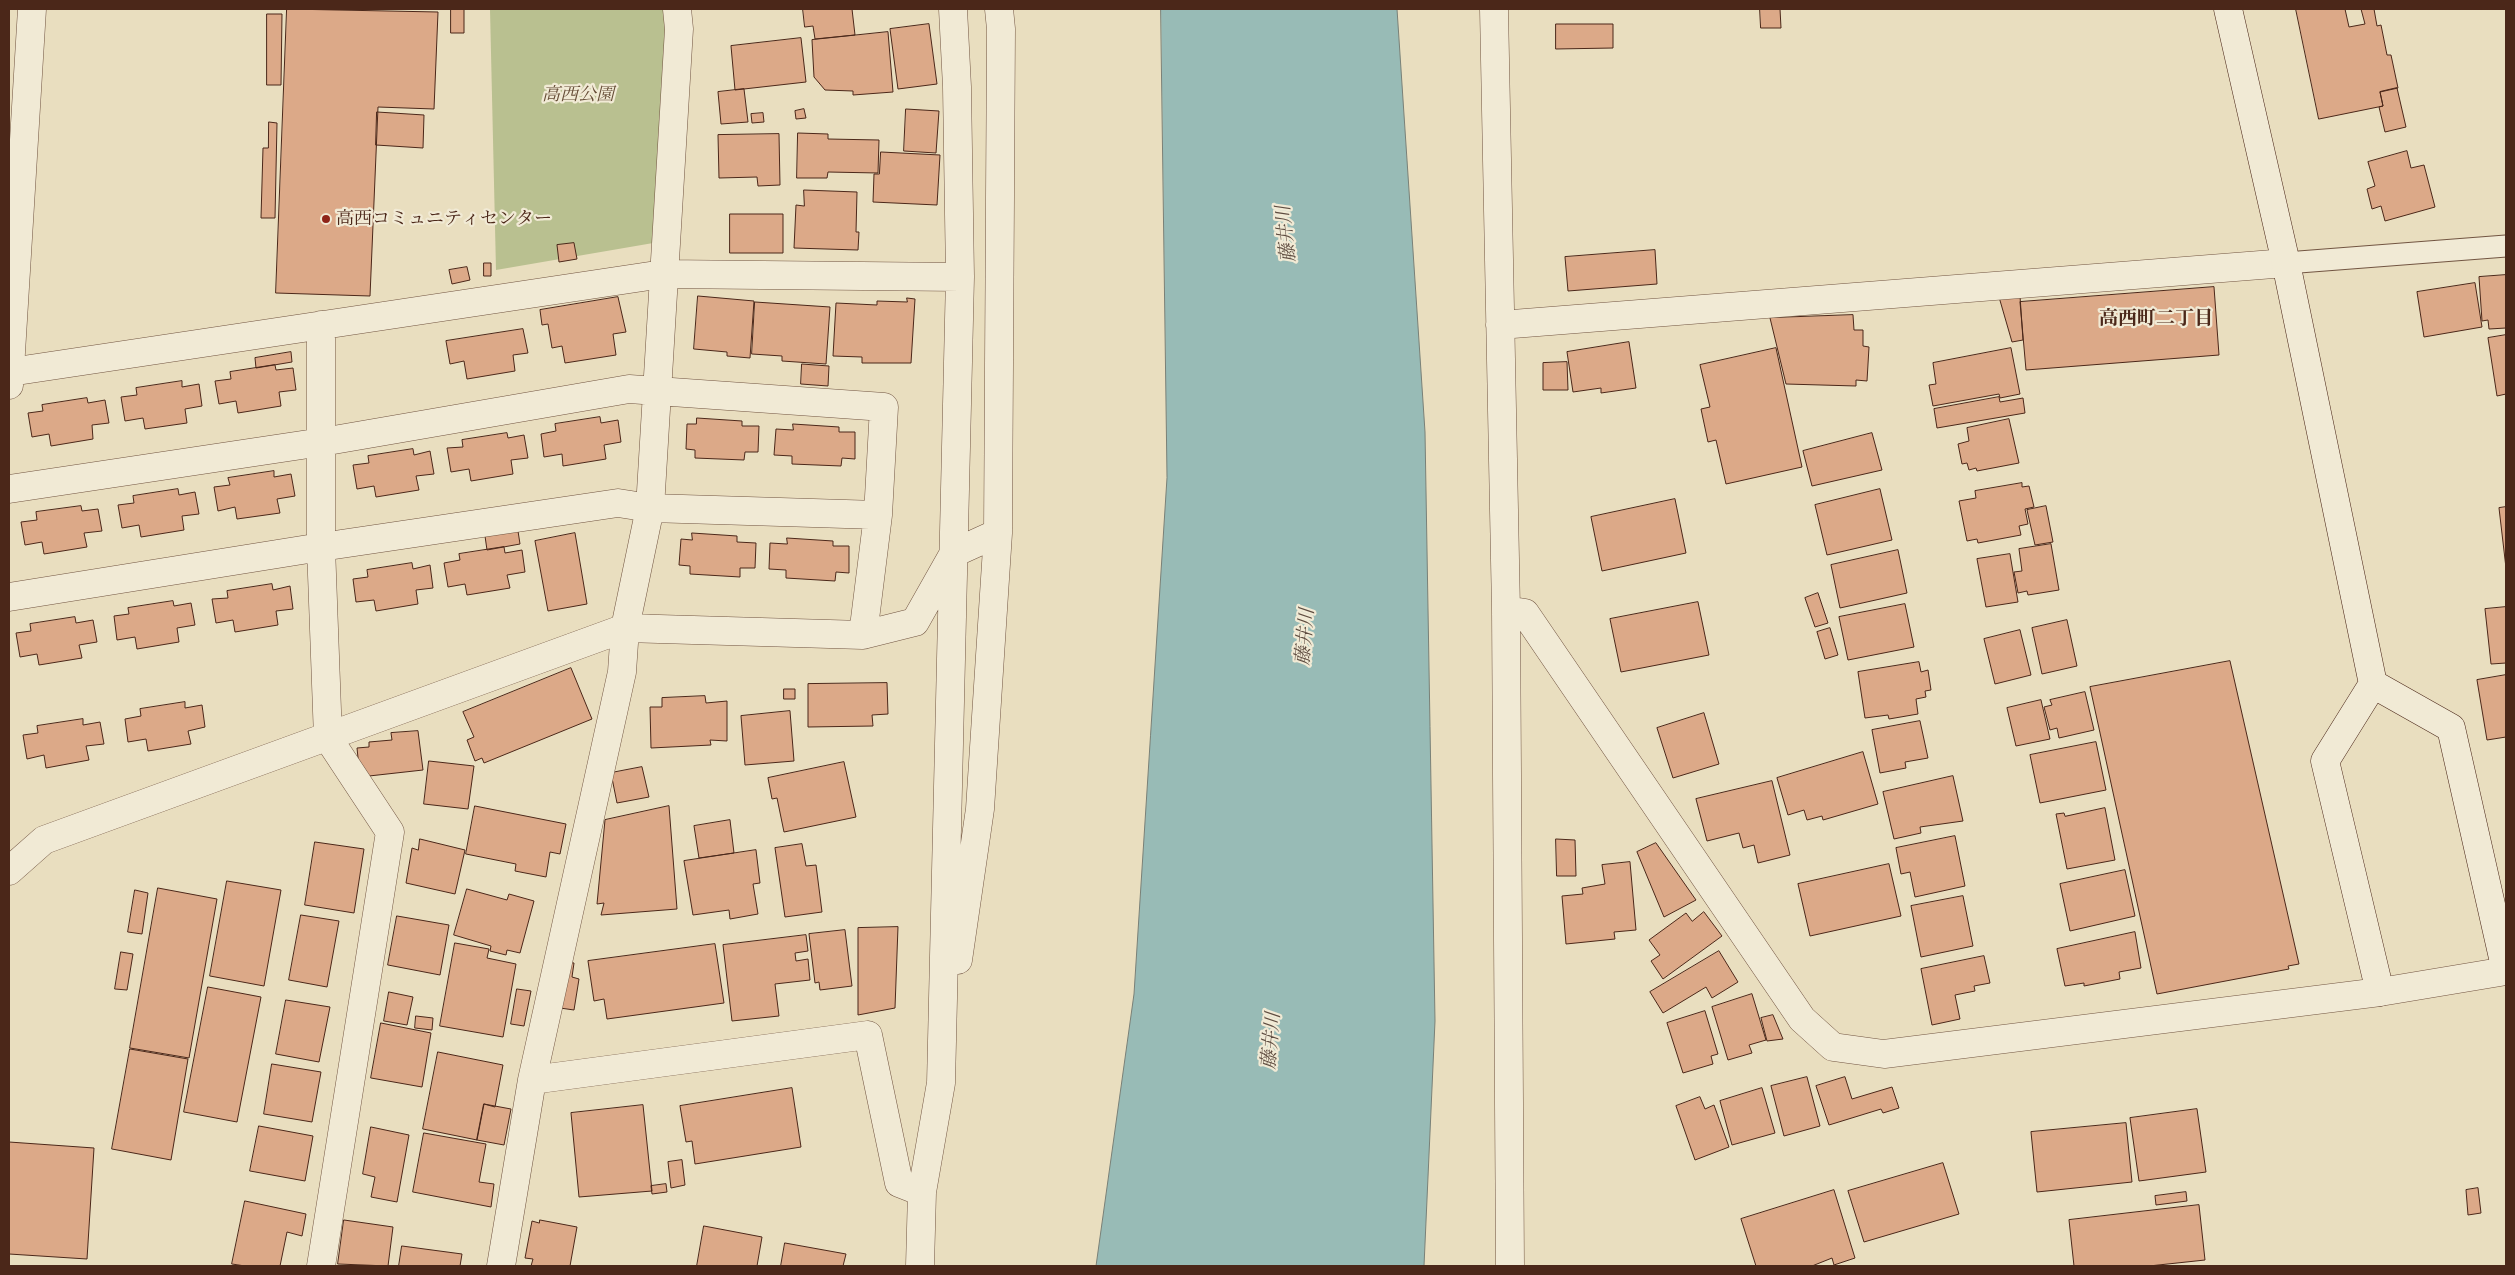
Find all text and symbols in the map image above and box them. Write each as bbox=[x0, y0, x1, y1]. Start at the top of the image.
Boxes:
park label: 高西公園 bbox=[542, 84, 614, 106]
water label: 藤井川 bbox=[1273, 204, 1301, 264]
place label: 高西コミュニティセンター bbox=[336, 208, 552, 230]
marker: 高西コミュニティセンター bbox=[320, 213, 332, 225]
district label: 高西町二丁目 bbox=[2099, 308, 2213, 330]
water label: 藤井川 bbox=[1292, 608, 1320, 666]
water label: 藤井川 bbox=[1258, 1012, 1286, 1070]

